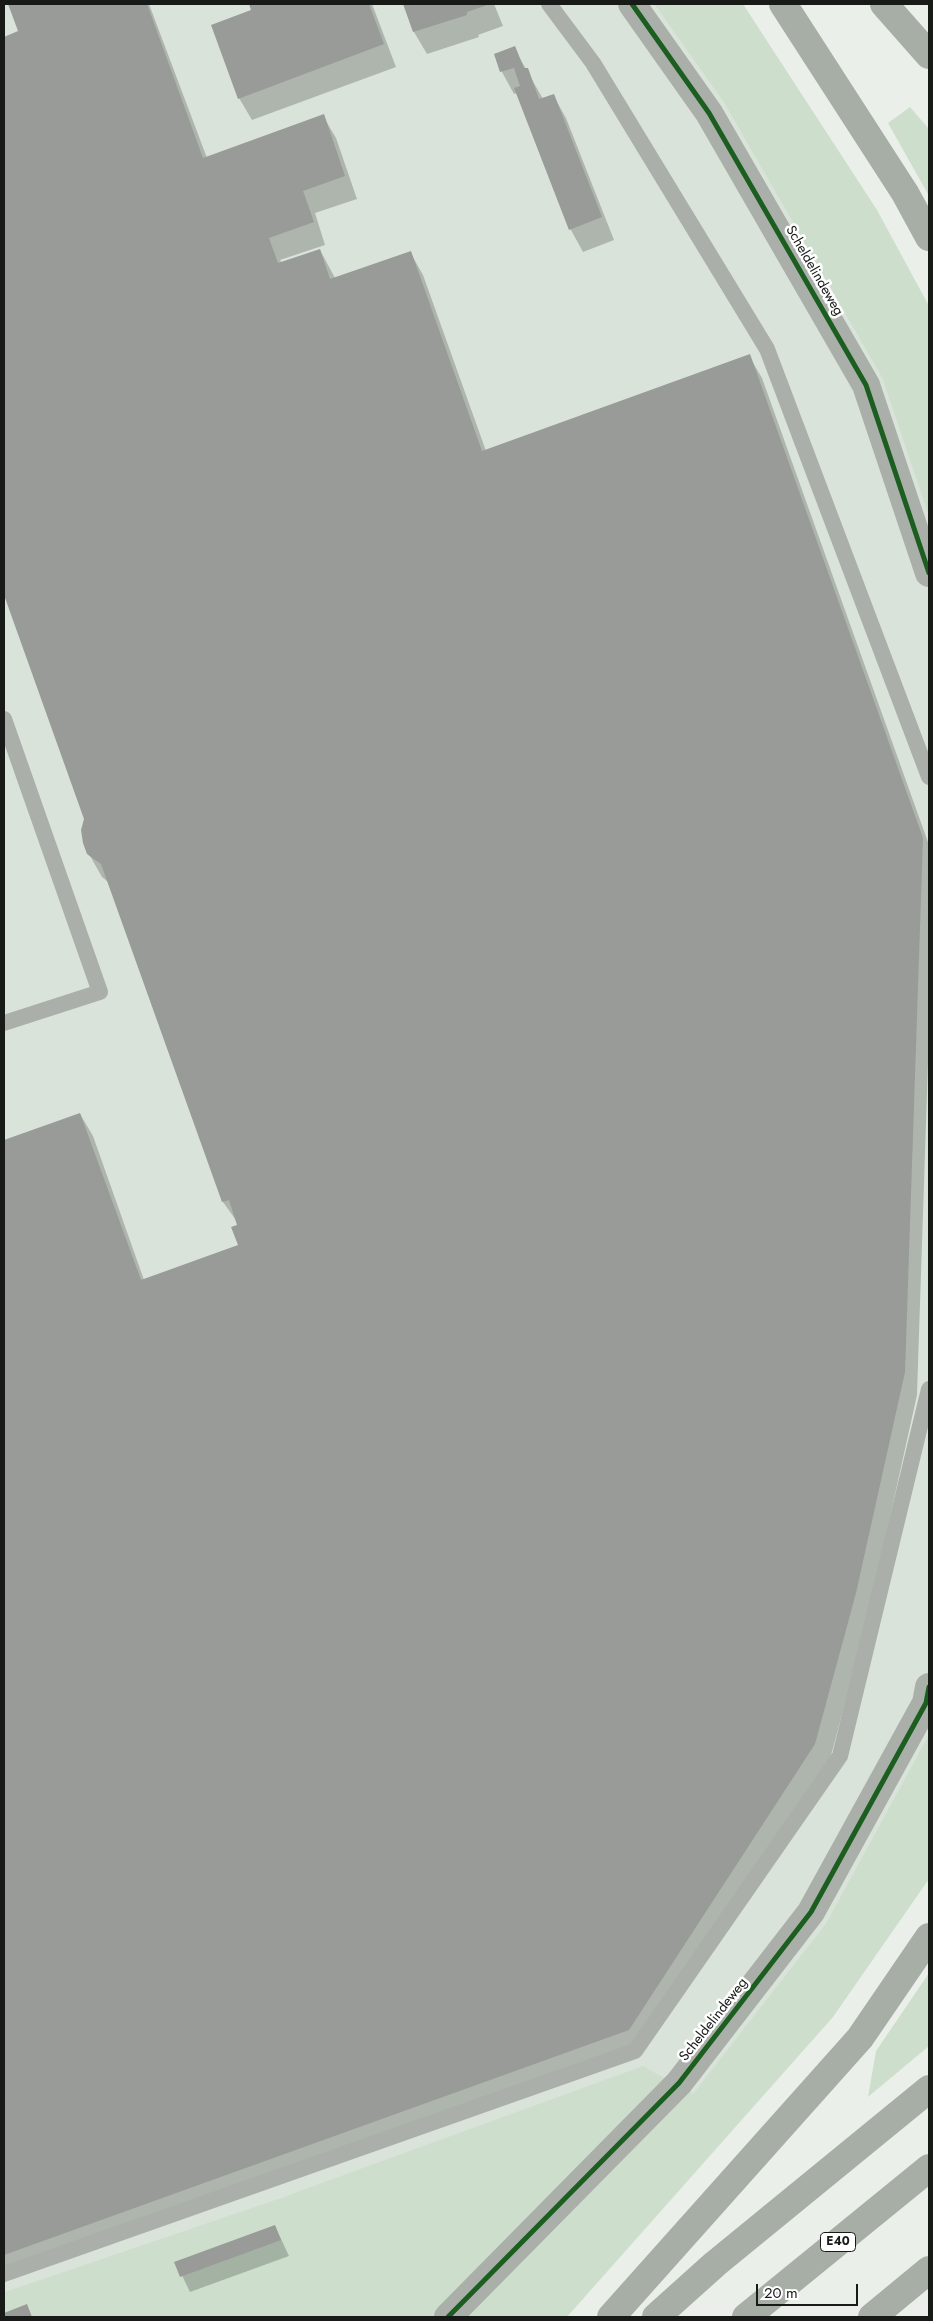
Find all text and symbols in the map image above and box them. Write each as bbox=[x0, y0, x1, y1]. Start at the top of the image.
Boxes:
street label: Scheldelindeweg bbox=[781, 223, 847, 319]
street label: Scheldelindeweg bbox=[676, 1975, 752, 2065]
road number: E40 bbox=[820, 2232, 856, 2252]
scale bar bbox=[758, 2274, 860, 2306]
text: 20 m bbox=[764, 2282, 798, 2304]

